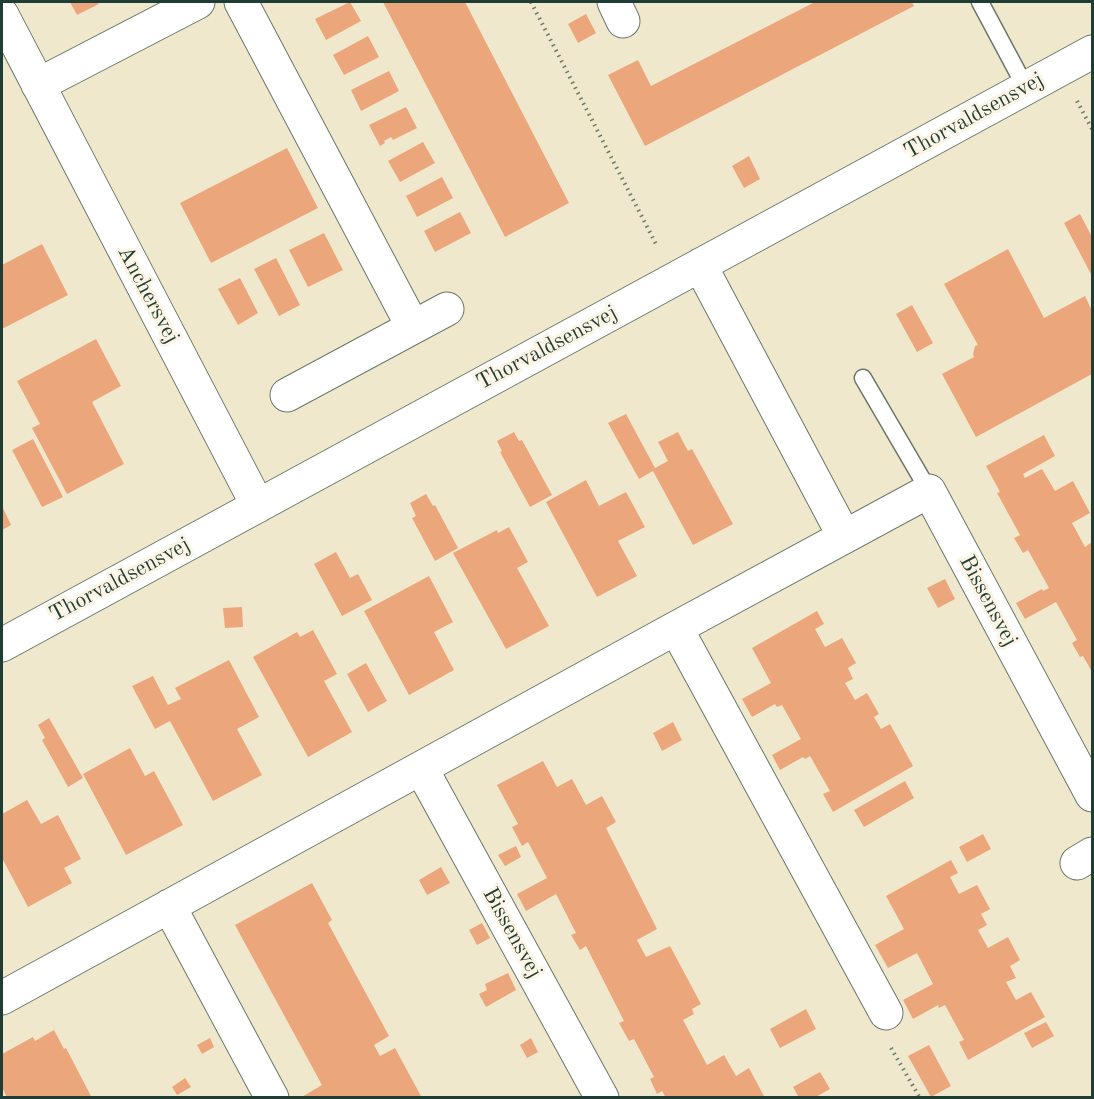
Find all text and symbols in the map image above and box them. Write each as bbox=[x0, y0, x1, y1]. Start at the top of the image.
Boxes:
street label: Thorvaldsensvej bbox=[900, 67, 1048, 165]
street label: Anchersvej bbox=[111, 242, 185, 348]
street label: Thorvaldsensvej bbox=[472, 300, 622, 396]
street label: Thorvaldsensvej bbox=[45, 532, 195, 628]
street label: Bissensvej bbox=[953, 551, 1023, 651]
street label: Bissensvej bbox=[476, 883, 548, 983]

